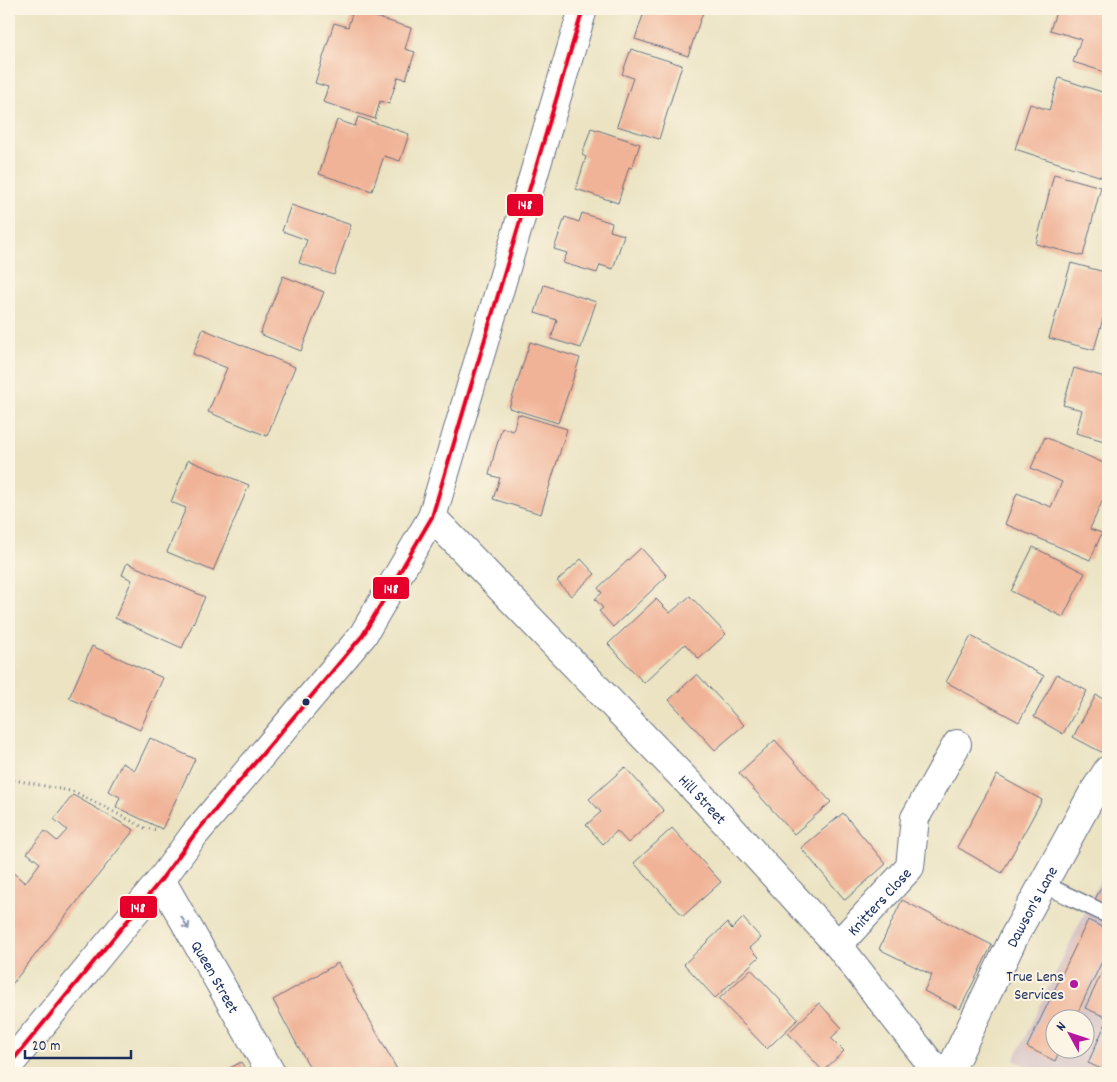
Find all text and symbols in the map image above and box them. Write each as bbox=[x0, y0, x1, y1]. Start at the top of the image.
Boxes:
line badge: 148 bbox=[506, 193, 544, 217]
text: 148 bbox=[518, 196, 533, 216]
line badge: 148 bbox=[372, 576, 410, 600]
text: 148 bbox=[384, 580, 399, 600]
unlabelled marker bbox=[301, 697, 311, 707]
street label: Hill Street bbox=[672, 770, 731, 831]
street label: Knitters Close bbox=[843, 863, 918, 942]
street label: Dawson's Lane bbox=[1002, 863, 1065, 952]
line badge: 148 bbox=[119, 895, 158, 919]
text: 148 bbox=[131, 899, 146, 919]
one-way arrow bbox=[181, 915, 191, 929]
street label: Queen Street bbox=[184, 937, 244, 1018]
place label: True Lens Services bbox=[1006, 966, 1064, 1007]
marker: True Lens Services bbox=[1068, 978, 1080, 990]
north arrow bbox=[1044, 1010, 1094, 1060]
text: N bbox=[1052, 1018, 1072, 1036]
scale bar bbox=[25, 1027, 131, 1059]
text: 20 m bbox=[32, 1036, 60, 1058]

